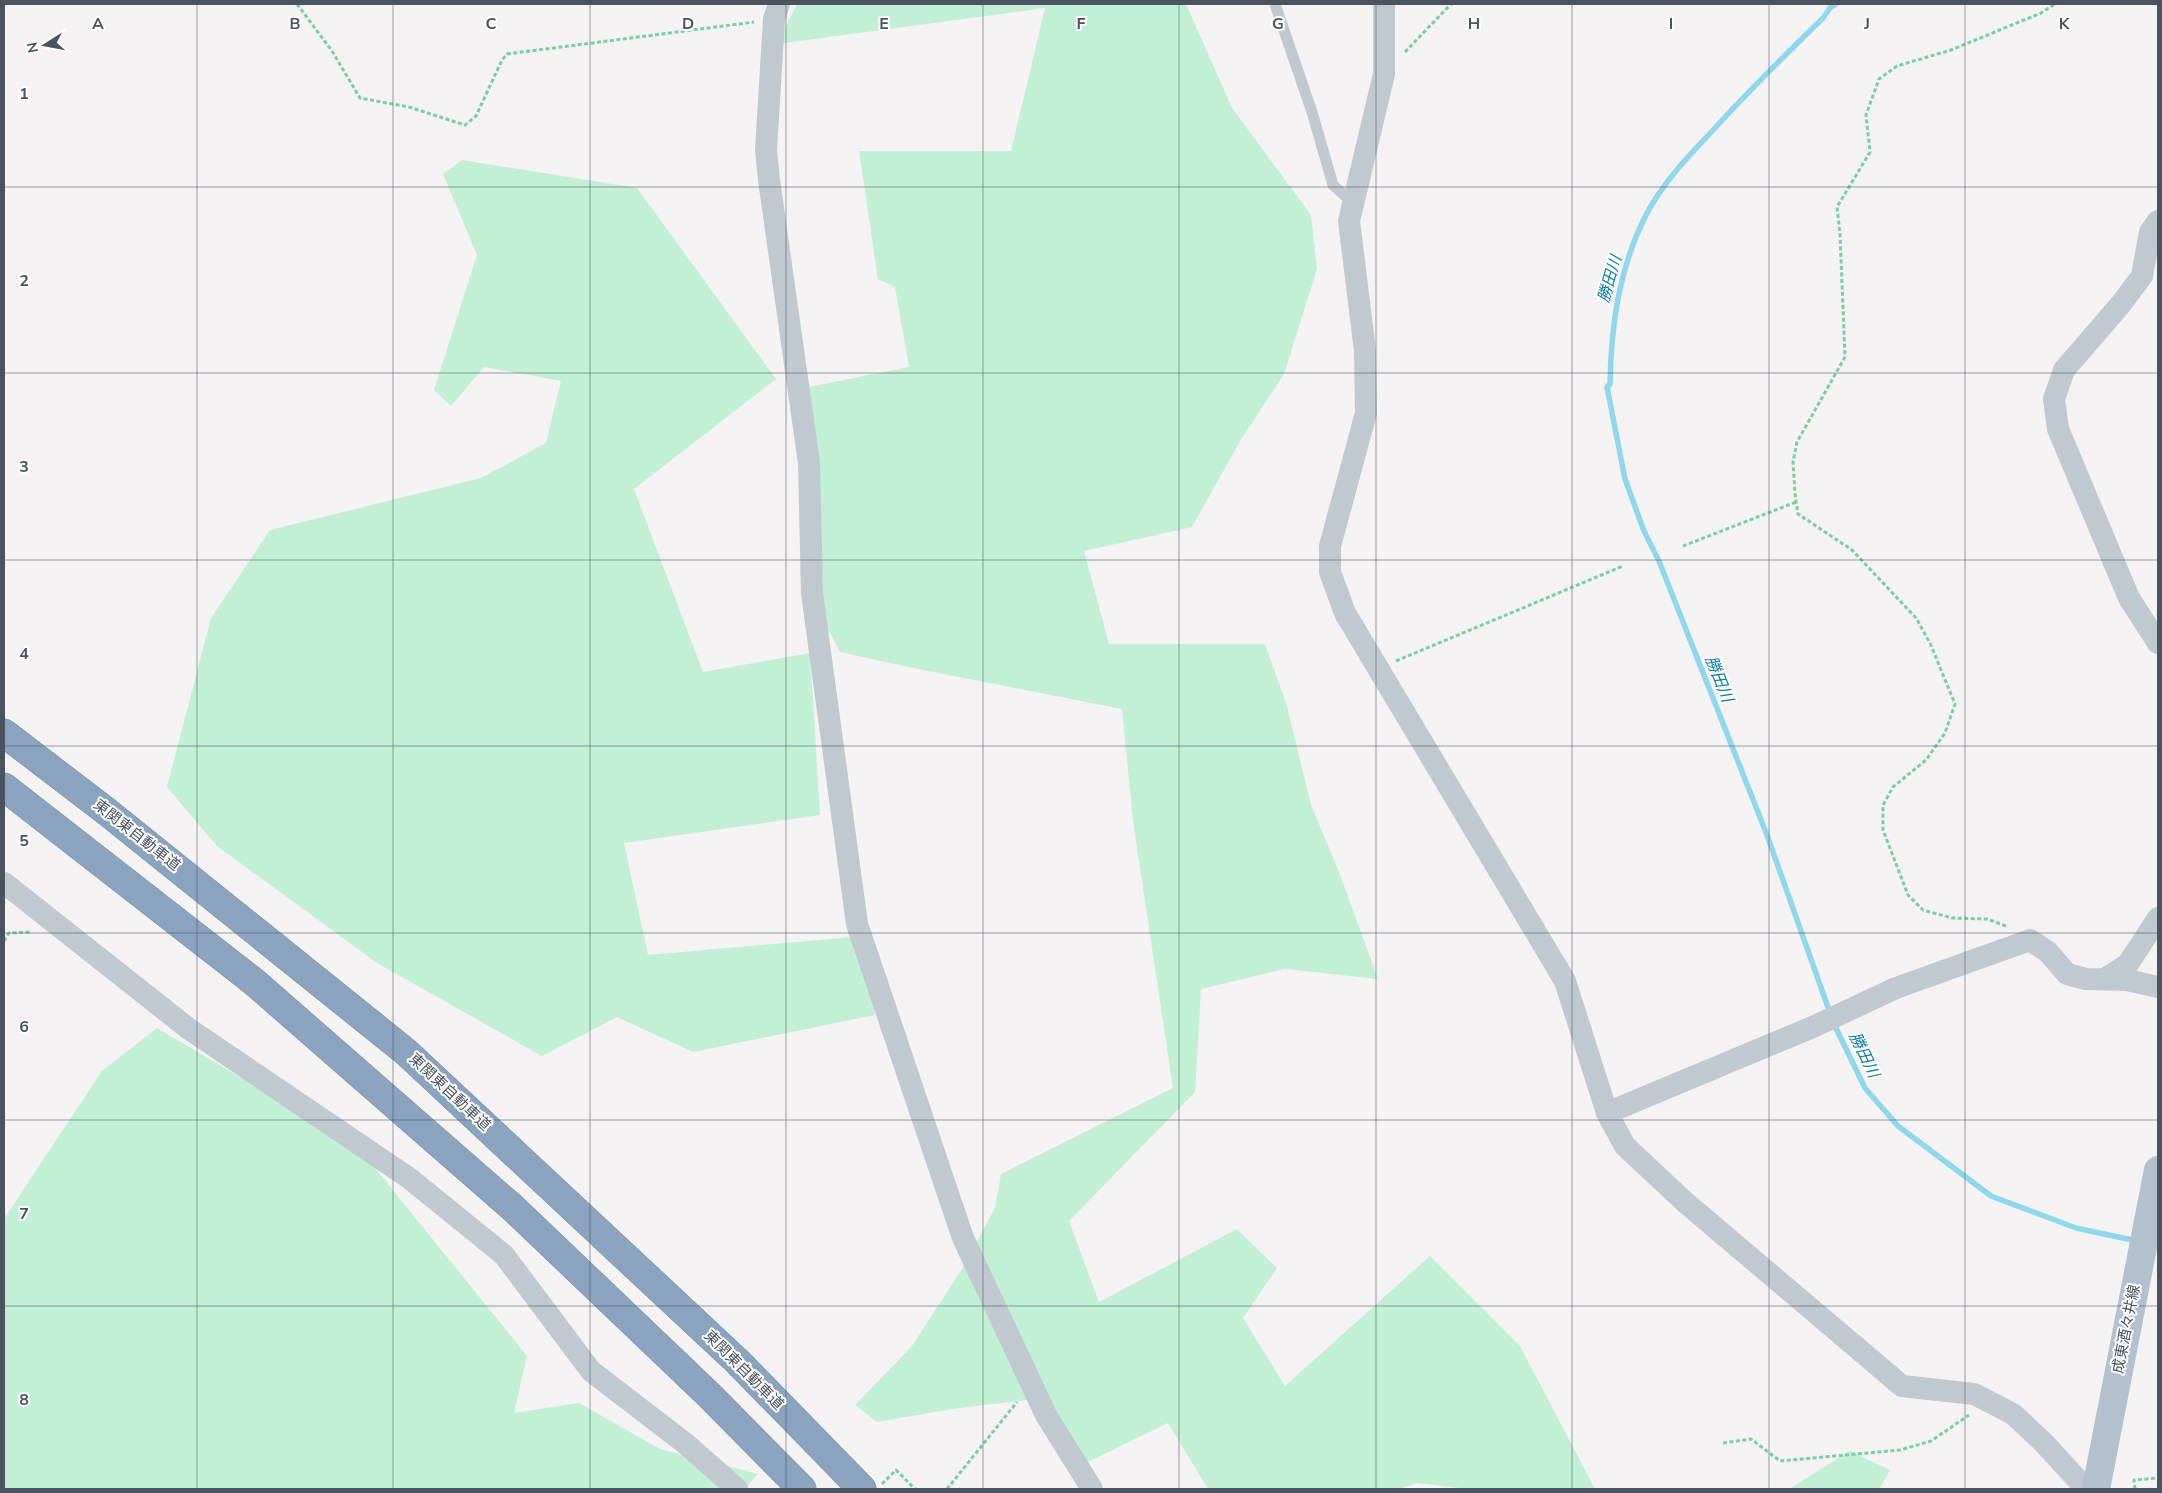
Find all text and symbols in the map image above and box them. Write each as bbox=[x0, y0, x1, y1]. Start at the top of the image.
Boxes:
text: A bbox=[92, 13, 104, 35]
text: B bbox=[289, 13, 301, 35]
text: C bbox=[486, 13, 497, 35]
text: D bbox=[682, 13, 694, 35]
text: E bbox=[879, 13, 889, 35]
text: F bbox=[1077, 13, 1086, 35]
text: G bbox=[1272, 13, 1284, 35]
text: H bbox=[1468, 13, 1480, 35]
text: I bbox=[1669, 13, 1673, 35]
text: J bbox=[1863, 13, 1870, 35]
text: K bbox=[2059, 13, 2071, 35]
north arrow bbox=[20, 20, 70, 70]
text: N bbox=[22, 40, 43, 54]
text: 1 bbox=[19, 83, 29, 105]
water label: 勝田川 bbox=[1593, 251, 1628, 305]
text: 2 bbox=[19, 270, 29, 292]
text: 3 bbox=[19, 456, 29, 478]
text: 4 bbox=[19, 643, 29, 665]
water label: 勝田川 bbox=[1700, 653, 1739, 707]
street label: 東関東自動車道 bbox=[89, 795, 185, 875]
text: 5 bbox=[19, 830, 29, 852]
text: 6 bbox=[19, 1016, 29, 1038]
water label: 勝田川 bbox=[1844, 1029, 1885, 1083]
street label: 東関東自動車道 bbox=[405, 1049, 495, 1135]
text: 7 bbox=[19, 1203, 29, 1225]
street label: 成東酒々井線 bbox=[2108, 1283, 2144, 1375]
street label: 東関東自動車道 bbox=[700, 1326, 788, 1414]
text: 8 bbox=[19, 1389, 29, 1411]

